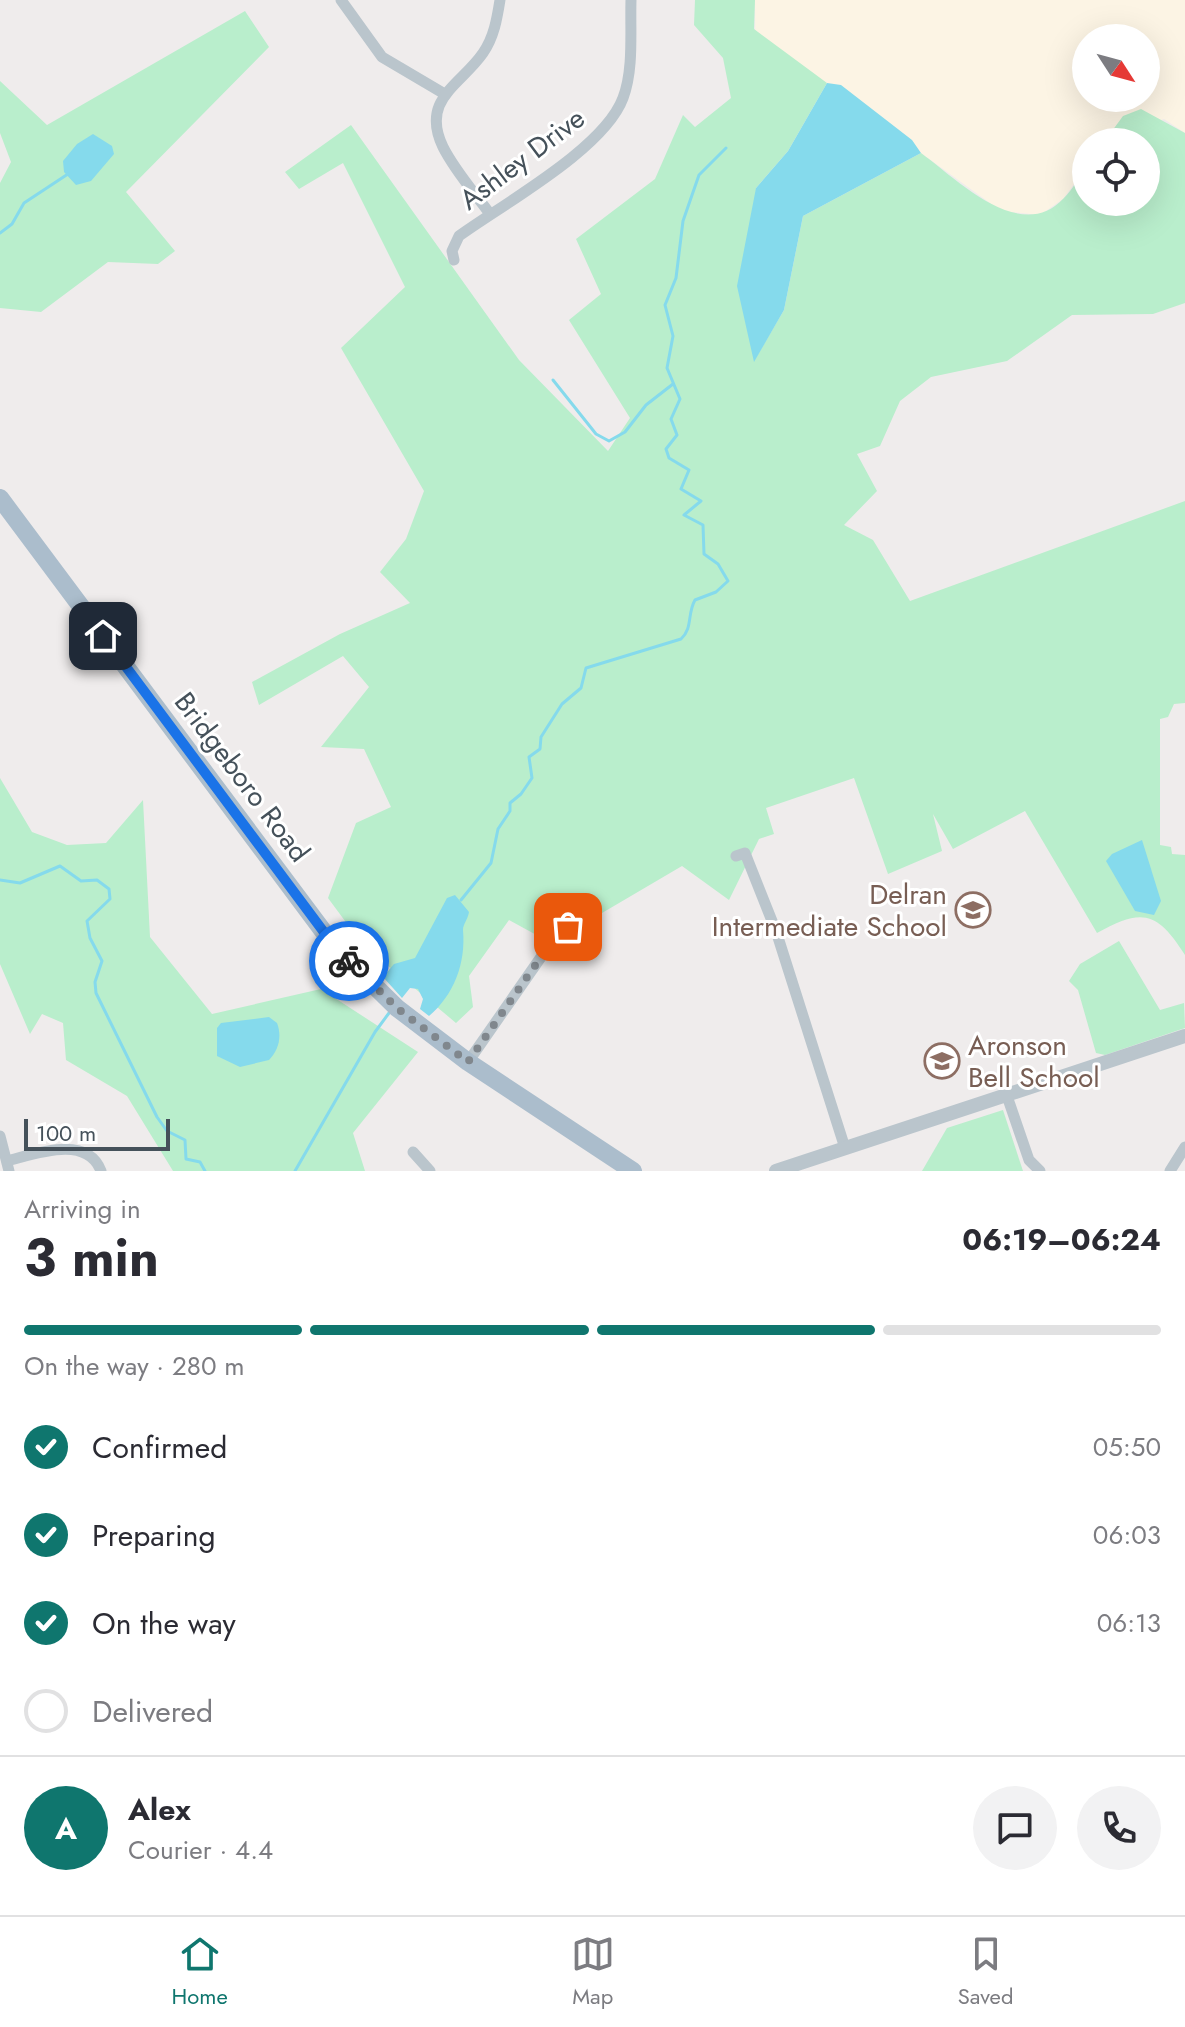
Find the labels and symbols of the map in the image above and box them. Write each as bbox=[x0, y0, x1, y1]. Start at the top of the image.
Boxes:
north arrow bbox=[1072, 24, 1160, 112]
street label: Ashley Drive bbox=[451, 98, 593, 220]
pin bbox=[69, 602, 137, 670]
street label: Bridgeboro Road bbox=[164, 683, 320, 871]
place label: Delran Intermediate School bbox=[712, 874, 947, 947]
school or university icon: Delran Intermediate School bbox=[954, 891, 992, 929]
pin bbox=[534, 893, 602, 961]
courier bbox=[309, 921, 389, 1001]
place label: Aronson Bell School bbox=[968, 1025, 1100, 1098]
school or university icon: Aronson Bell School bbox=[923, 1042, 961, 1080]
scale bar bbox=[24, 1115, 170, 1151]

